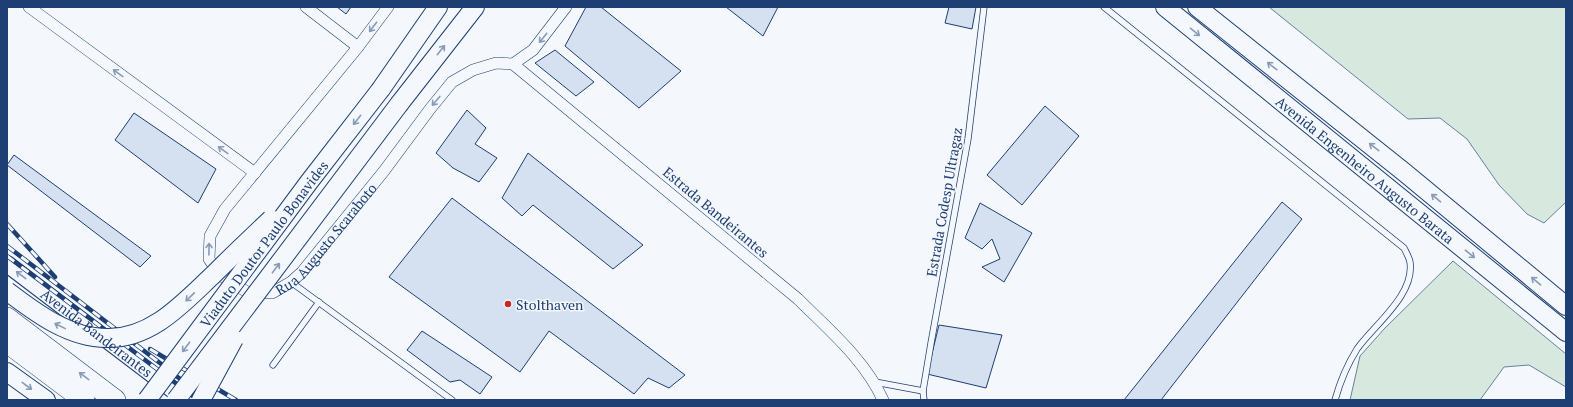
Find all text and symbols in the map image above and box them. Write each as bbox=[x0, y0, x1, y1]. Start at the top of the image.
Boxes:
one-way arrow bbox=[369, 21, 377, 32]
one-way arrow bbox=[1189, 27, 1200, 36]
one-way arrow bbox=[538, 32, 547, 43]
one-way arrow bbox=[437, 44, 445, 55]
one-way arrow bbox=[1266, 62, 1277, 71]
one-way arrow bbox=[113, 69, 124, 77]
street label: Avenida Engenheiro Augusto Barata bbox=[1272, 91, 1459, 247]
one-way arrow bbox=[432, 96, 441, 107]
one-way arrow bbox=[353, 114, 362, 125]
street label: Estrada Codesp Ultragaz bbox=[922, 126, 967, 278]
one-way arrow bbox=[1368, 143, 1379, 152]
one-way arrow bbox=[218, 145, 229, 154]
street label: Viaduto Doutor Paulo Bonavides bbox=[195, 156, 332, 331]
street label: Estrada Bandeirantes bbox=[659, 162, 773, 262]
street label: Rua Augusto Scaraboto bbox=[272, 178, 380, 299]
one-way arrow bbox=[1431, 194, 1441, 203]
one-way arrow bbox=[206, 243, 213, 256]
one-way arrow bbox=[1464, 250, 1475, 259]
one-way arrow bbox=[272, 263, 280, 274]
one-way arrow bbox=[16, 271, 27, 279]
one-way arrow bbox=[1531, 277, 1541, 286]
street label: Avenida Bandeirantes bbox=[37, 284, 157, 381]
one-way arrow bbox=[185, 292, 195, 301]
place label: Stolthaven bbox=[516, 295, 584, 314]
marker: Stolthaven bbox=[503, 299, 513, 309]
one-way arrow bbox=[55, 322, 67, 329]
one-way arrow bbox=[182, 341, 191, 352]
one-way arrow bbox=[78, 372, 89, 381]
one-way arrow bbox=[21, 382, 32, 390]

